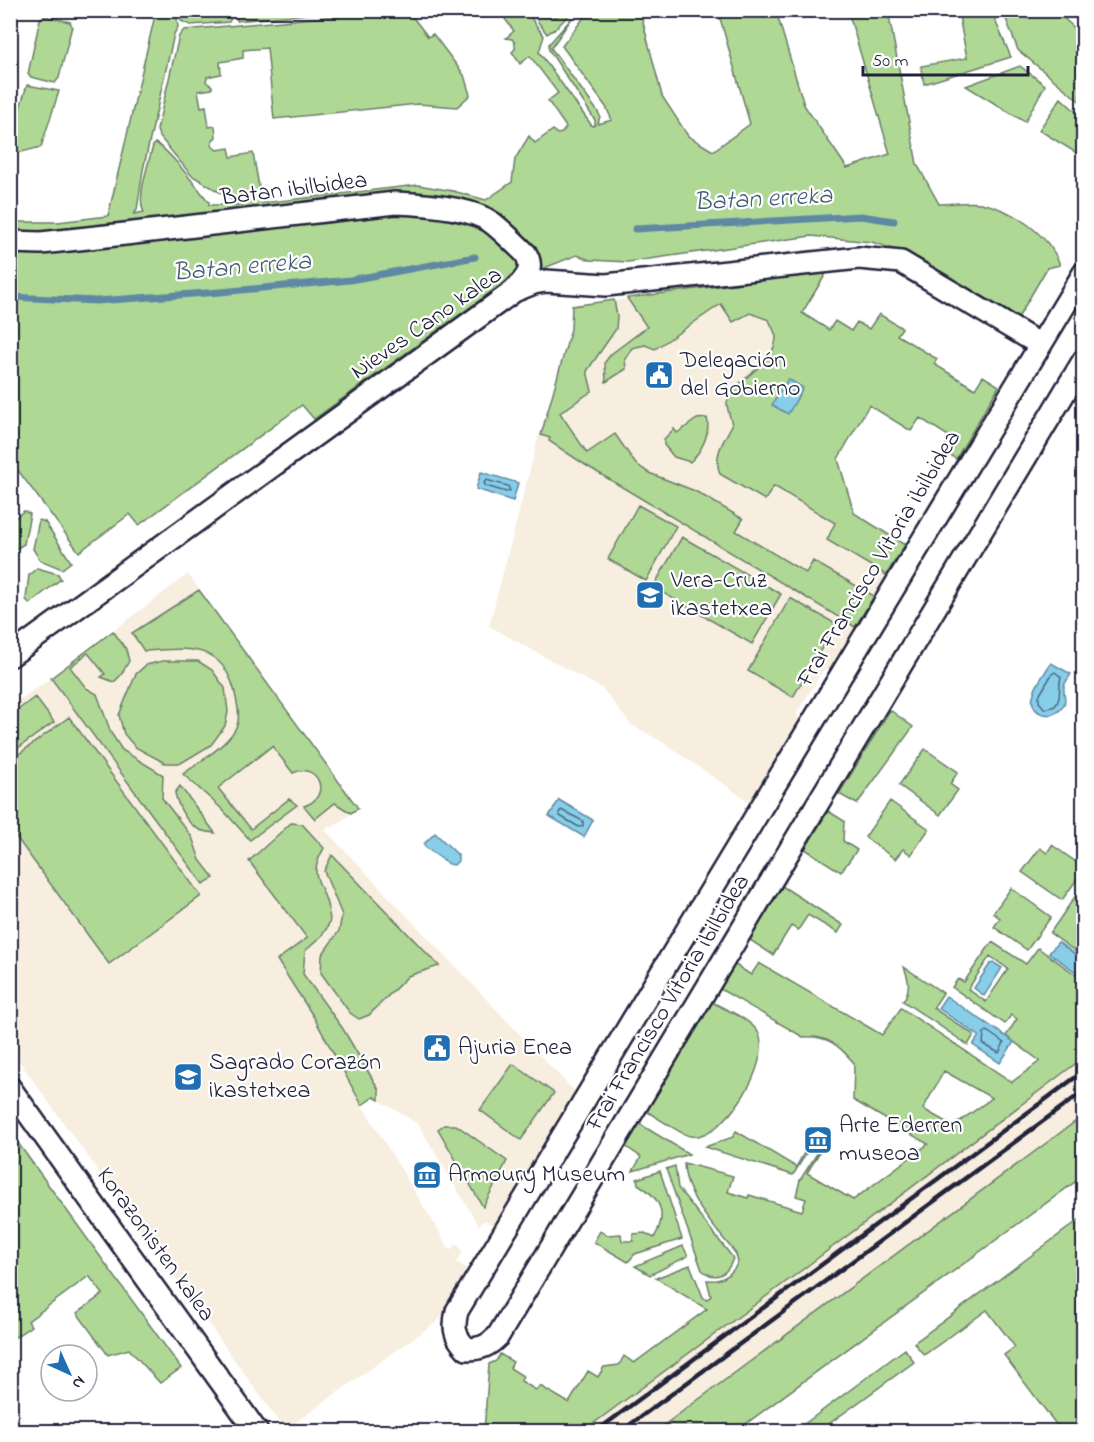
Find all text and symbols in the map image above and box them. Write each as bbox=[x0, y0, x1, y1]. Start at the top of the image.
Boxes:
scale bar bbox=[863, 39, 1028, 77]
text: 50 m bbox=[872, 49, 909, 75]
street label: Batan ibilbidea bbox=[218, 164, 369, 216]
water label: Batan erreka bbox=[693, 177, 834, 223]
water label: Batan erreka bbox=[171, 243, 314, 293]
street label: Nieves Cano kalea bbox=[344, 259, 510, 389]
place label: Delegación del Gobierno bbox=[679, 344, 801, 407]
public building icon: Delegación del Gobierno bbox=[643, 359, 675, 391]
street label: Frai Francisco Vitoria ibilbidea bbox=[789, 424, 971, 695]
place label: Vera-Cruz ikastetxea bbox=[670, 564, 772, 627]
school or university icon: Vera-Cruz ikastetxea bbox=[634, 579, 666, 611]
street label: Frai Francisco Vitoria ibilbidea bbox=[578, 868, 760, 1139]
place label: Ajuria Enea bbox=[458, 1031, 572, 1066]
public building icon: Ajuria Enea bbox=[421, 1032, 453, 1064]
place label: Sagrado Corazón ikastetxea bbox=[209, 1046, 381, 1109]
school or university icon: Sagrado Corazón ikastetxea bbox=[172, 1061, 204, 1093]
place label: Arte Ederren museoa bbox=[839, 1109, 962, 1172]
museum icon: Arte Ederren museoa bbox=[802, 1124, 834, 1156]
place label: Armoury Museum bbox=[448, 1158, 625, 1194]
museum icon: Armoury Museum bbox=[411, 1159, 443, 1191]
street label: Korazonisten kalea bbox=[87, 1161, 223, 1329]
north arrow bbox=[39, 1343, 99, 1403]
text: N bbox=[66, 1370, 91, 1395]

